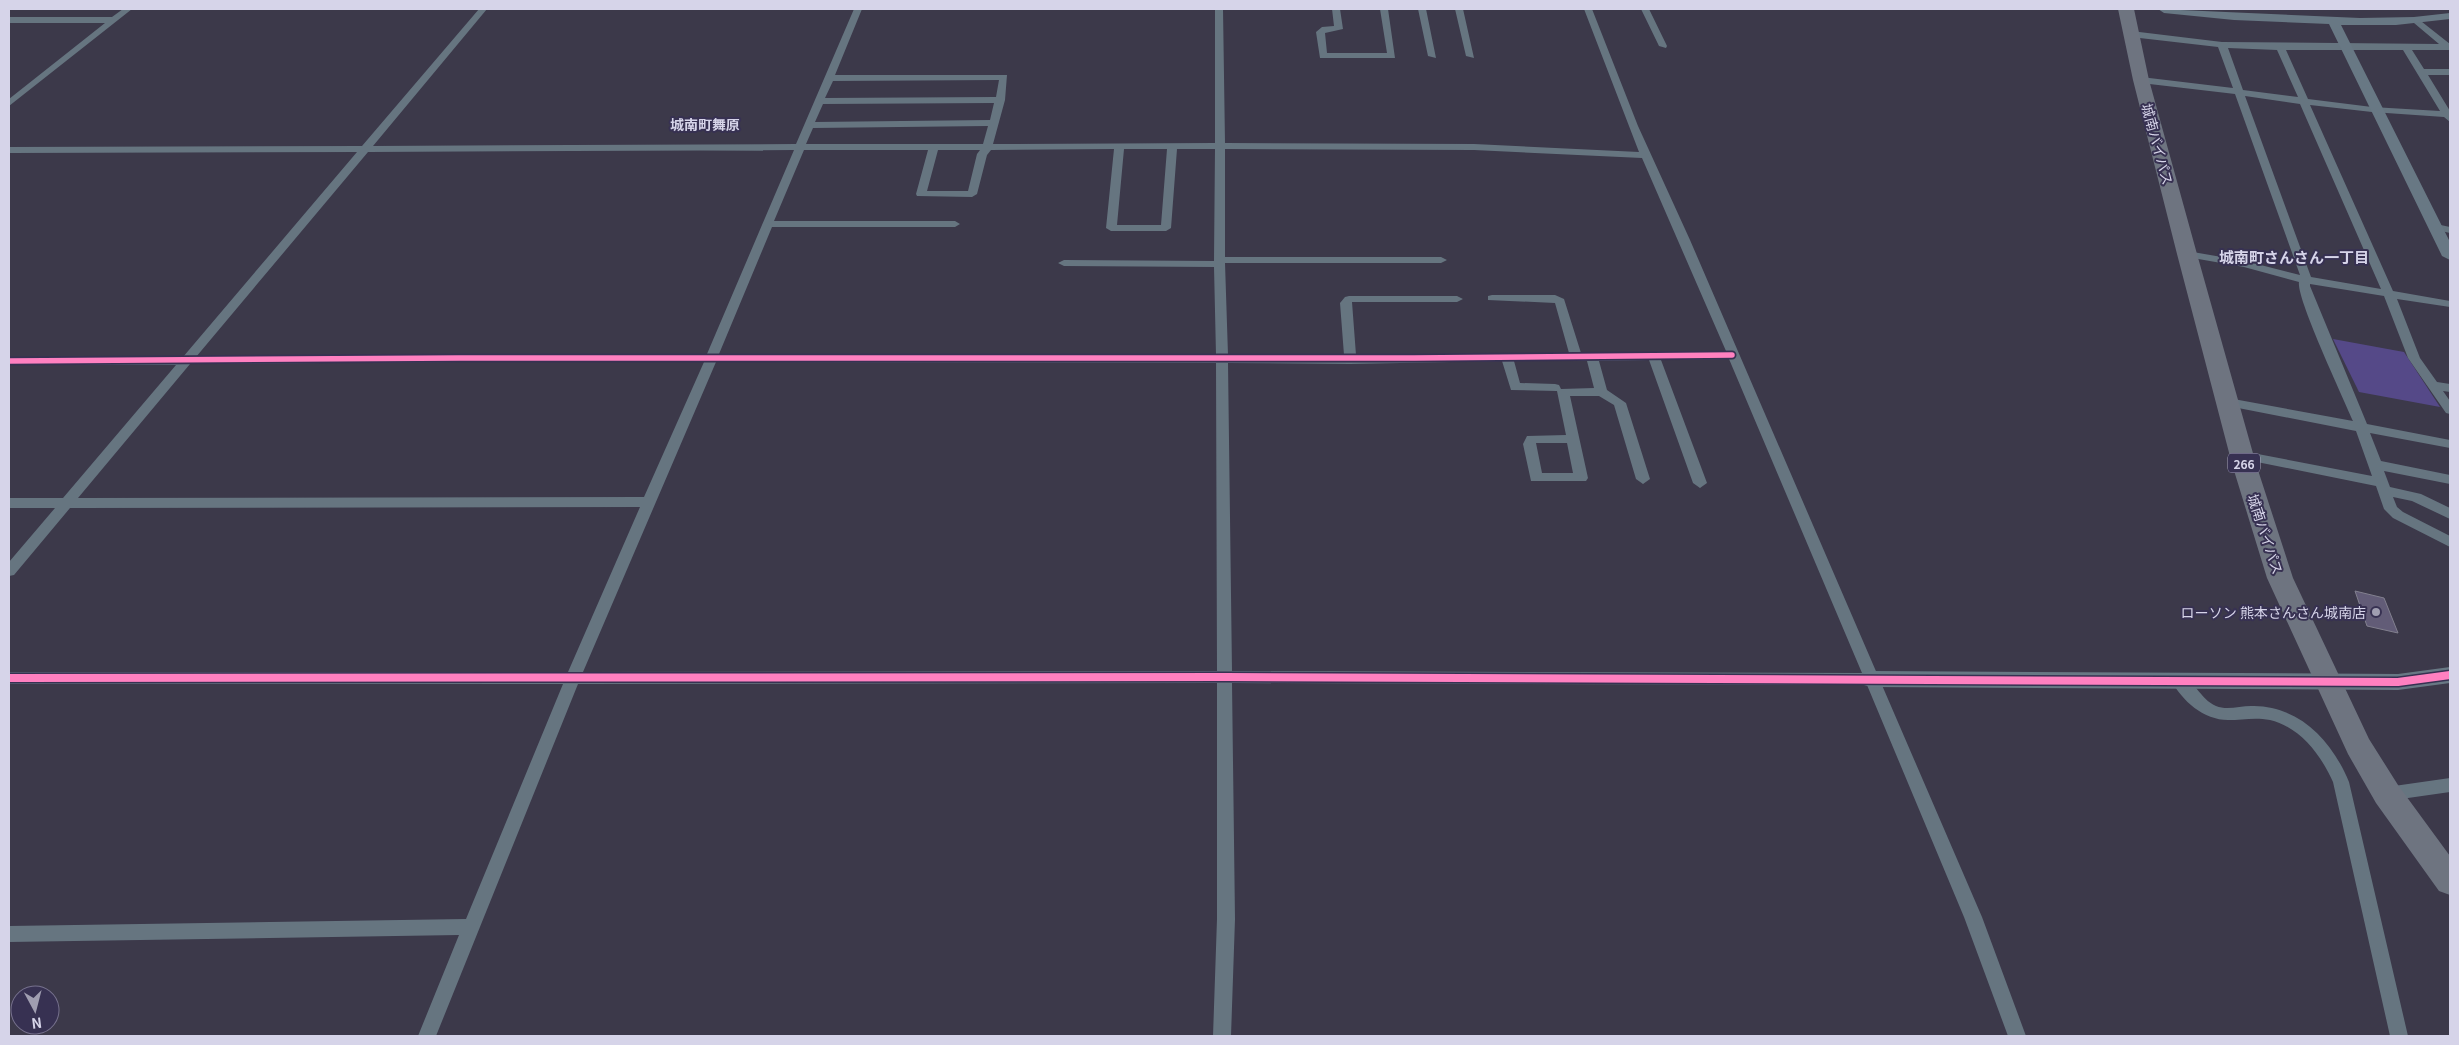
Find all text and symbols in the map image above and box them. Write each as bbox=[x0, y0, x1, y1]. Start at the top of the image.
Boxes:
street label: 城南バイパス bbox=[2138, 101, 2178, 187]
district label: 城南町舞原 bbox=[670, 114, 740, 134]
district label: 城南町さんさん一丁目 bbox=[2219, 246, 2369, 267]
road number: 266 bbox=[2228, 453, 2260, 472]
street label: 城南バイパス bbox=[2244, 491, 2288, 577]
place label: ローソン 熊本さんさん城南店 bbox=[2181, 602, 2366, 622]
marker: ローソン 熊本さんさん城南店 bbox=[2370, 606, 2382, 618]
north arrow bbox=[10, 985, 60, 1035]
text: N bbox=[30, 1013, 43, 1034]

